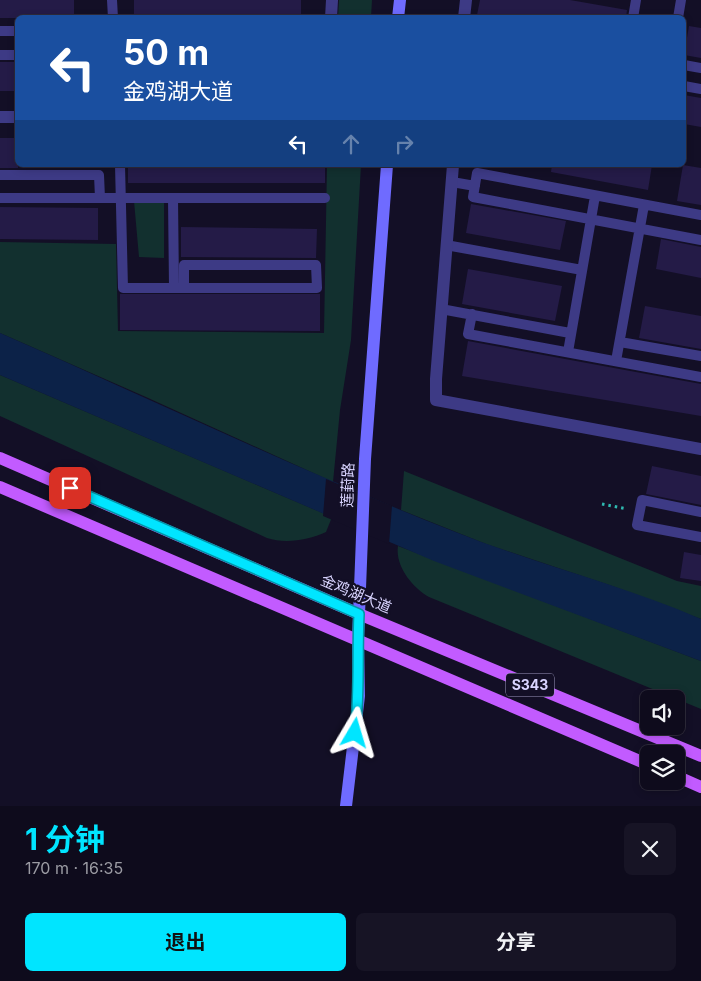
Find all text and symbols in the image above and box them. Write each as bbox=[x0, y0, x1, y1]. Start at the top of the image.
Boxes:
text: 50 m bbox=[123, 31, 209, 73]
icon: left bbox=[40, 35, 105, 100]
text: 金鸡湖大道 bbox=[123, 78, 233, 104]
icon: left bbox=[284, 130, 312, 158]
icon: ahead bbox=[337, 130, 365, 158]
icon: right bbox=[390, 130, 418, 158]
street label: 莲葑路 bbox=[337, 462, 358, 508]
pin bbox=[49, 467, 91, 509]
icon: arrive bbox=[56, 474, 84, 502]
street label: 金鸡湖大道 bbox=[318, 570, 394, 617]
road number: S343 bbox=[506, 674, 554, 696]
map controls bbox=[640, 690, 685, 790]
button: sound bbox=[640, 690, 685, 735]
position arrow bbox=[328, 706, 380, 758]
button: layers bbox=[640, 745, 685, 790]
text: 1 分钟 bbox=[25, 821, 105, 857]
button: close bbox=[624, 823, 676, 875]
text: 170 m · 16:35 bbox=[25, 858, 123, 878]
button: 退出 bbox=[25, 913, 346, 971]
button: 分享 bbox=[356, 913, 676, 971]

